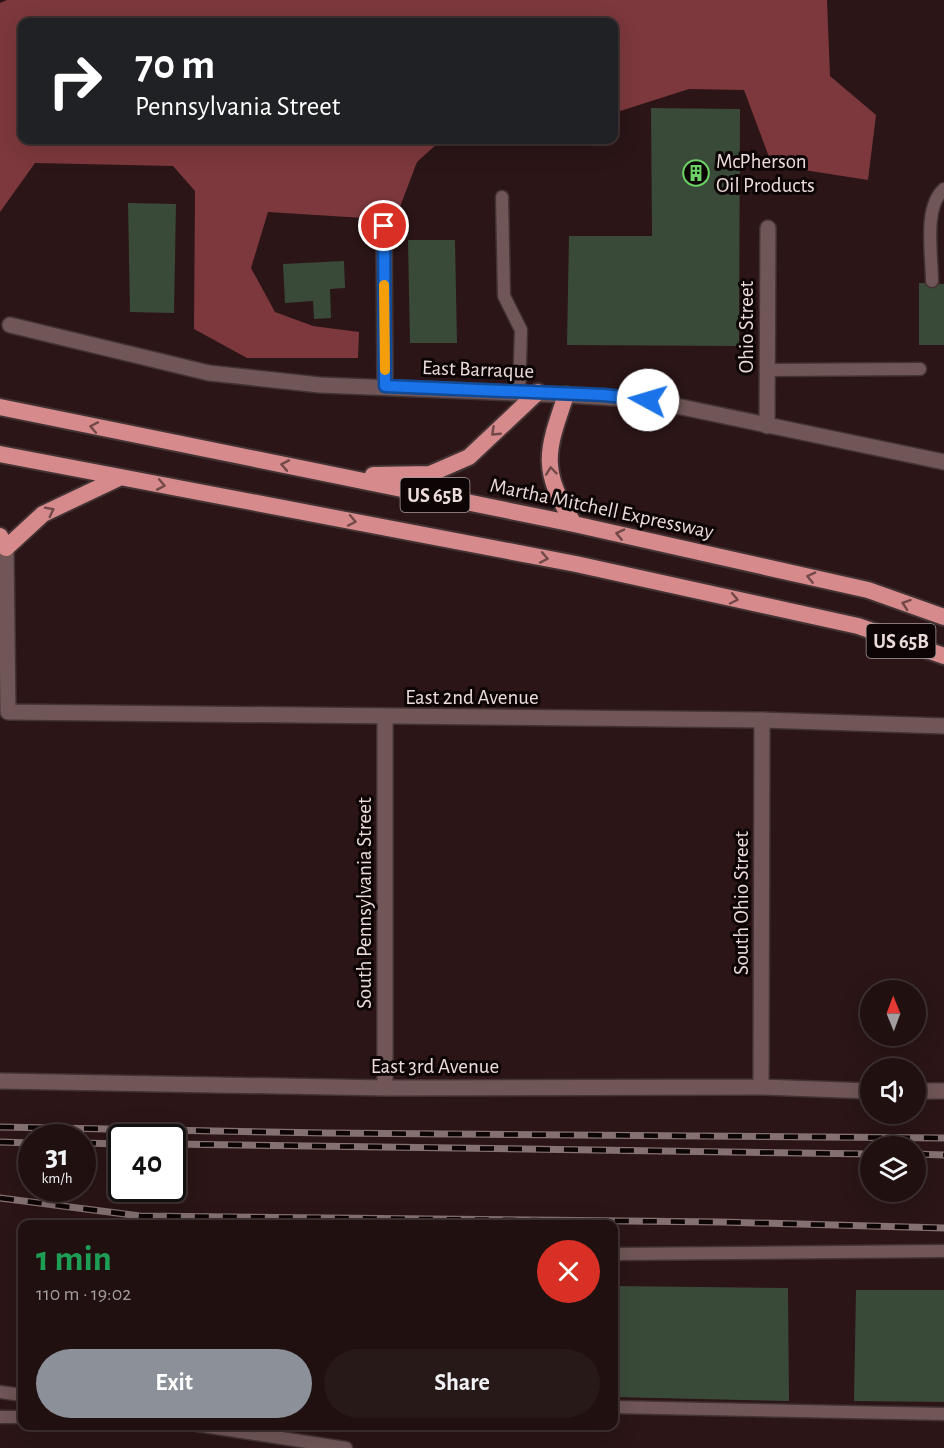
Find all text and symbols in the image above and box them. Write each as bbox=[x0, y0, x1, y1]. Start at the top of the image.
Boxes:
icon: right bbox=[36, 42, 114, 120]
text: 70 m bbox=[135, 44, 215, 86]
text: Pennsylvania Street bbox=[135, 93, 340, 120]
place label: McPherson Oil Products bbox=[716, 151, 815, 196]
building icon: McPherson Oil Products bbox=[681, 158, 711, 188]
pin bbox=[358, 200, 409, 251]
icon: arrive bbox=[367, 209, 400, 242]
street label: Ohio Street bbox=[736, 280, 757, 373]
street label: East Barraque bbox=[422, 357, 534, 382]
position arrow bbox=[616, 368, 680, 432]
one-way arrow bbox=[90, 421, 100, 434]
one-way arrow bbox=[492, 425, 503, 436]
one-way arrow bbox=[281, 459, 291, 472]
one-way arrow bbox=[545, 466, 558, 476]
street label: Martha Mitchell Expressway bbox=[488, 475, 716, 542]
one-way arrow bbox=[155, 478, 165, 491]
road number: US 65B bbox=[400, 478, 470, 512]
one-way arrow bbox=[44, 506, 55, 518]
one-way arrow bbox=[347, 514, 357, 527]
one-way arrow bbox=[616, 528, 626, 541]
one-way arrow bbox=[538, 551, 548, 564]
one-way arrow bbox=[806, 572, 816, 585]
one-way arrow bbox=[729, 591, 739, 604]
one-way arrow bbox=[901, 598, 912, 611]
road number: US 65B bbox=[866, 624, 936, 658]
street label: East 2nd Avenue bbox=[405, 687, 539, 708]
street label: South Pennsylvania Street bbox=[354, 797, 375, 1009]
street label: South Ohio Street bbox=[731, 831, 752, 975]
north arrow bbox=[860, 980, 926, 1046]
map controls bbox=[860, 980, 926, 1202]
street label: East 3rd Avenue bbox=[371, 1056, 499, 1077]
button: sound bbox=[860, 1058, 926, 1124]
speed limit sign: 40 bbox=[108, 1124, 186, 1202]
button: layers bbox=[860, 1136, 926, 1202]
text: 31 bbox=[45, 1141, 69, 1171]
text: km/h bbox=[42, 1171, 72, 1186]
button: close bbox=[537, 1240, 600, 1303]
text: 1 min bbox=[36, 1241, 112, 1277]
text: 110 m · 19:02 bbox=[36, 1284, 131, 1304]
button: Exit bbox=[36, 1349, 312, 1418]
button: Share bbox=[324, 1349, 600, 1418]

